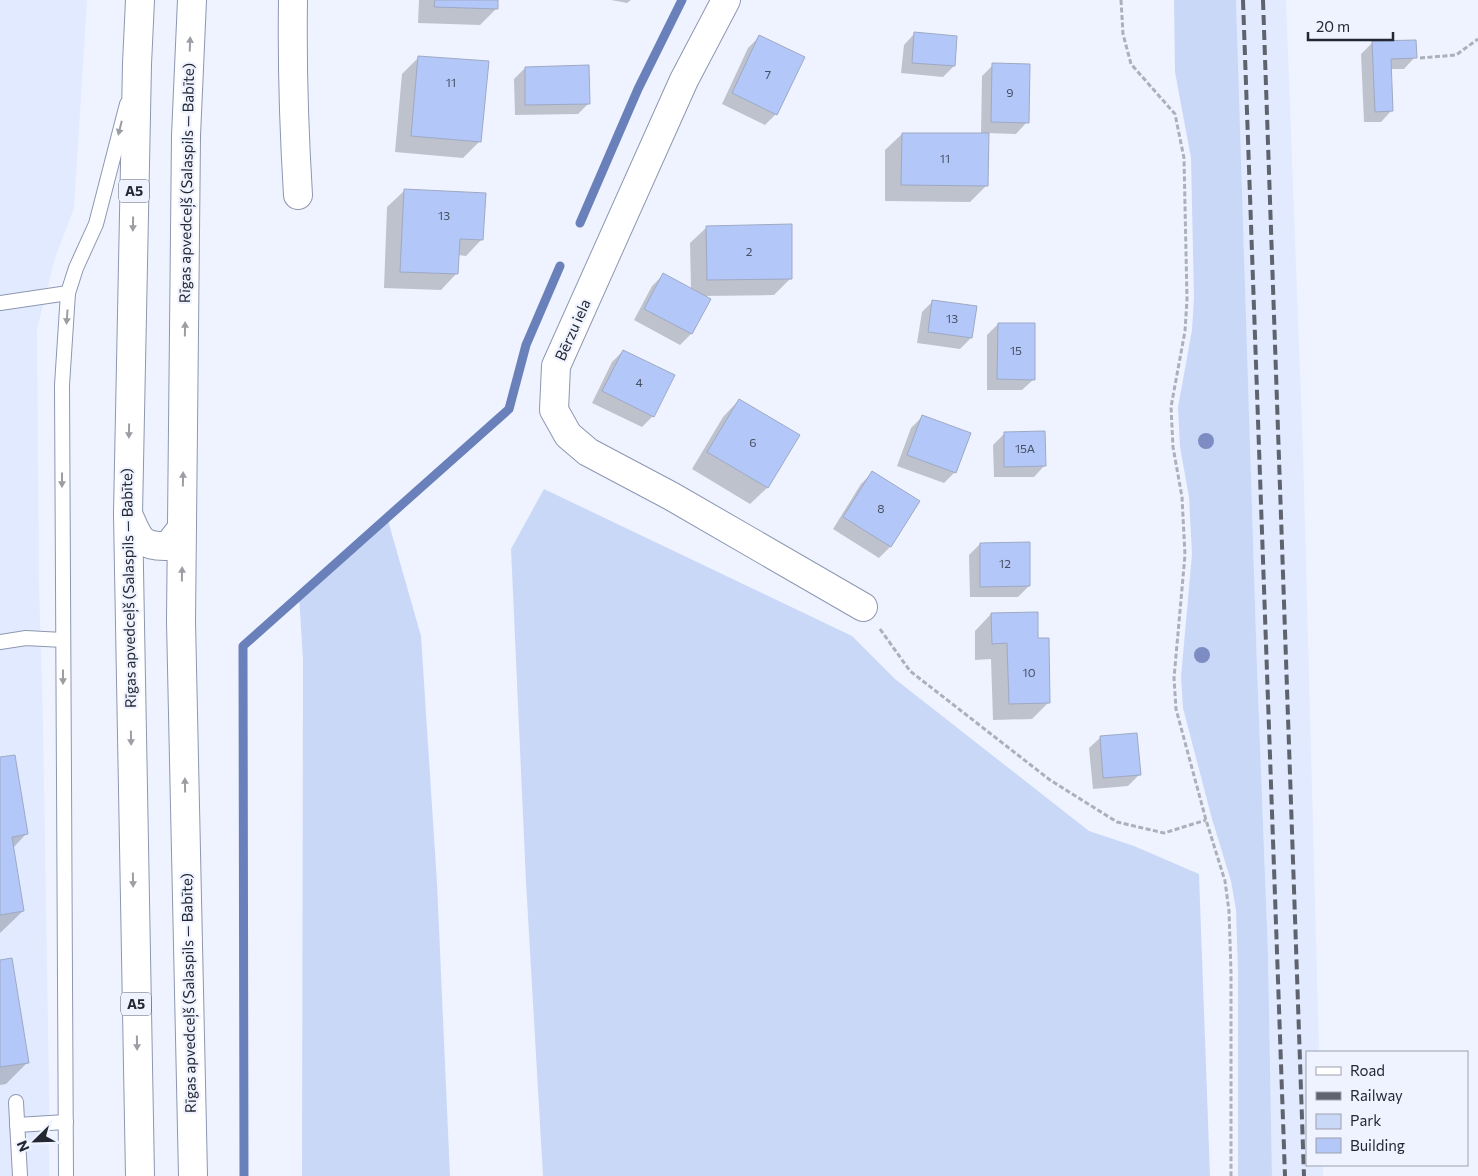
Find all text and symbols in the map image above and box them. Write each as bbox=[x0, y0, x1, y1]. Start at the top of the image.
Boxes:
scale bar bbox=[1308, 10, 1393, 42]
text: 20 m bbox=[1316, 17, 1350, 35]
one-way arrow bbox=[186, 36, 194, 52]
street label: Rīgas apvedceļš (Salaspils — Babīte) bbox=[175, 63, 199, 303]
house number: 7 bbox=[765, 67, 771, 81]
house number: 11 bbox=[446, 75, 456, 89]
house number: 9 bbox=[1006, 85, 1014, 99]
one-way arrow bbox=[116, 121, 124, 136]
house number: 11 bbox=[940, 151, 950, 165]
road number: A5 bbox=[119, 180, 149, 202]
house number: 13 bbox=[438, 208, 450, 222]
one-way arrow bbox=[129, 216, 137, 232]
house number: 2 bbox=[746, 244, 753, 258]
street label: Bērzu iela bbox=[550, 296, 594, 363]
one-way arrow bbox=[62, 310, 70, 326]
house number: 13 bbox=[946, 311, 958, 325]
one-way arrow bbox=[181, 321, 189, 337]
house number: 15 bbox=[1010, 343, 1022, 357]
house number: 4 bbox=[635, 375, 643, 389]
one-way arrow bbox=[125, 424, 133, 440]
house number: 6 bbox=[749, 435, 757, 449]
house number: 15A bbox=[1015, 441, 1035, 455]
street label: Rīgas apvedceļš (Salaspils — Babīte) bbox=[117, 468, 141, 708]
one-way arrow bbox=[179, 471, 187, 487]
one-way arrow bbox=[58, 472, 66, 488]
house number: 8 bbox=[877, 501, 885, 515]
house number: 12 bbox=[999, 556, 1011, 570]
one-way arrow bbox=[178, 566, 186, 582]
house number: 10 bbox=[1023, 665, 1036, 679]
one-way arrow bbox=[59, 669, 67, 685]
one-way arrow bbox=[127, 730, 135, 746]
one-way arrow bbox=[181, 777, 189, 793]
one-way arrow bbox=[130, 873, 138, 889]
street label: Rīgas apvedceļš (Salaspils — Babīte) bbox=[177, 873, 201, 1113]
road number: A5 bbox=[121, 992, 151, 1016]
one-way arrow bbox=[133, 1035, 141, 1051]
legend bbox=[1306, 1051, 1468, 1166]
text: Road bbox=[1350, 1061, 1385, 1079]
text: Railway bbox=[1350, 1086, 1403, 1104]
text: Park bbox=[1350, 1111, 1381, 1129]
north arrow bbox=[10, 1116, 60, 1166]
text: Building bbox=[1350, 1136, 1405, 1154]
text: N bbox=[13, 1138, 32, 1154]

